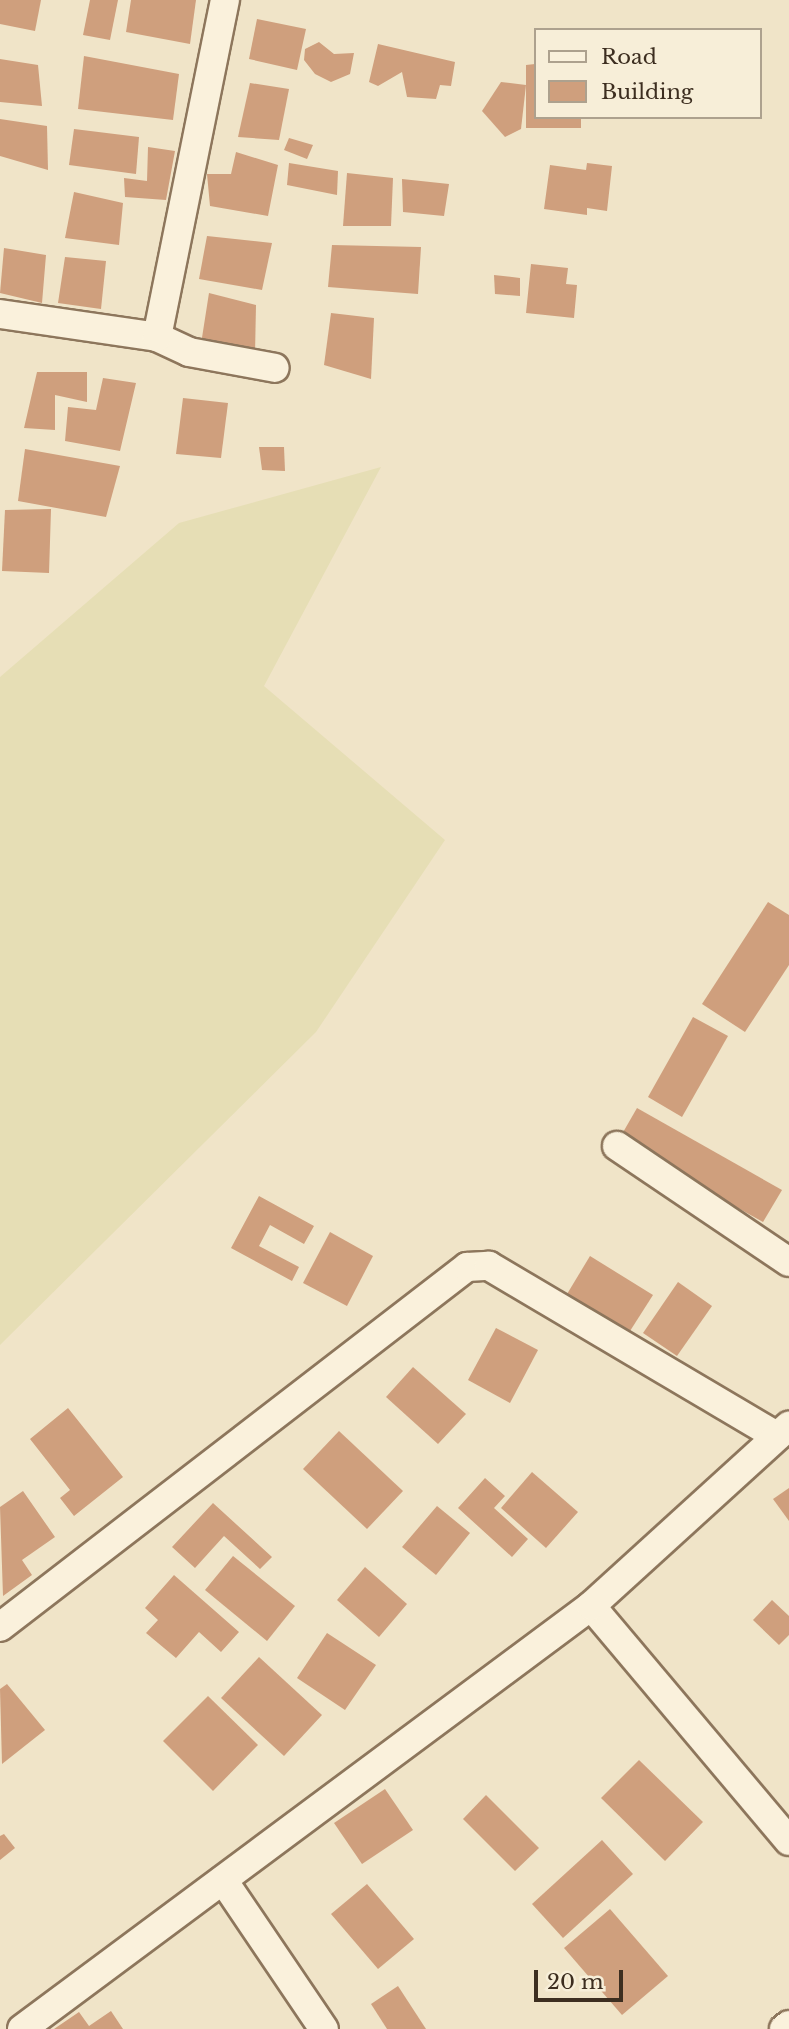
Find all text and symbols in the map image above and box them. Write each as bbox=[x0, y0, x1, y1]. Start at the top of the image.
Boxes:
legend bbox=[534, 28, 761, 119]
text: Road bbox=[601, 44, 657, 70]
text: Building bbox=[601, 79, 693, 105]
scale bar bbox=[537, 1955, 626, 1999]
text: 20 m bbox=[547, 1969, 604, 1995]

